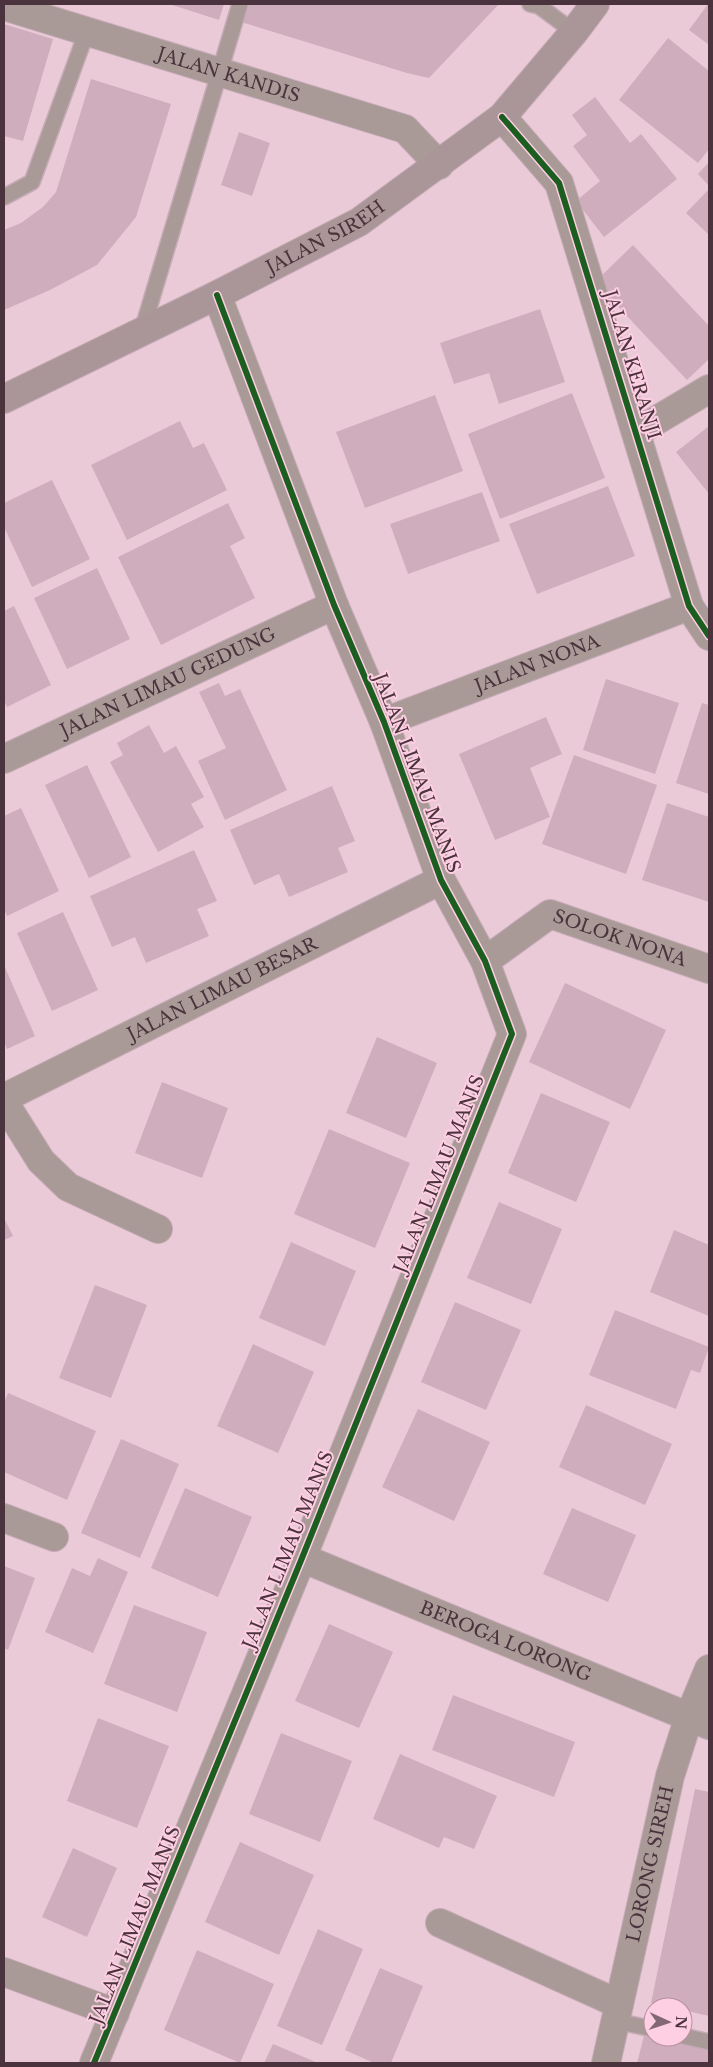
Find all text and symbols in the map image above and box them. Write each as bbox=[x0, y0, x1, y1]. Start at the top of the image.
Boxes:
street label: JALAN KANDIS bbox=[153, 42, 303, 107]
street label: JALAN SIREH bbox=[261, 196, 389, 280]
street label: JALAN KERANJI bbox=[598, 286, 665, 442]
street label: JALAN LIMAU GEDUNG bbox=[55, 623, 279, 743]
street label: JALAN NONA bbox=[470, 630, 604, 698]
street label: JALAN LIMAU MANIS bbox=[368, 668, 465, 876]
street label: SOLOK NONA bbox=[550, 905, 690, 972]
street label: JALAN LIMAU BESAR bbox=[122, 932, 322, 1047]
street label: JALAN LIMAU MANIS bbox=[388, 1072, 489, 1278]
street label: JALAN LIMAU MANIS bbox=[237, 1448, 338, 1654]
street label: BEROGA LORONG bbox=[416, 1596, 595, 1687]
street label: LORONG SIREH bbox=[622, 1783, 679, 1944]
street label: JALAN LIMAU MANIS bbox=[84, 1823, 185, 2029]
north arrow bbox=[643, 1997, 693, 2047]
text: N bbox=[672, 2016, 690, 2030]

